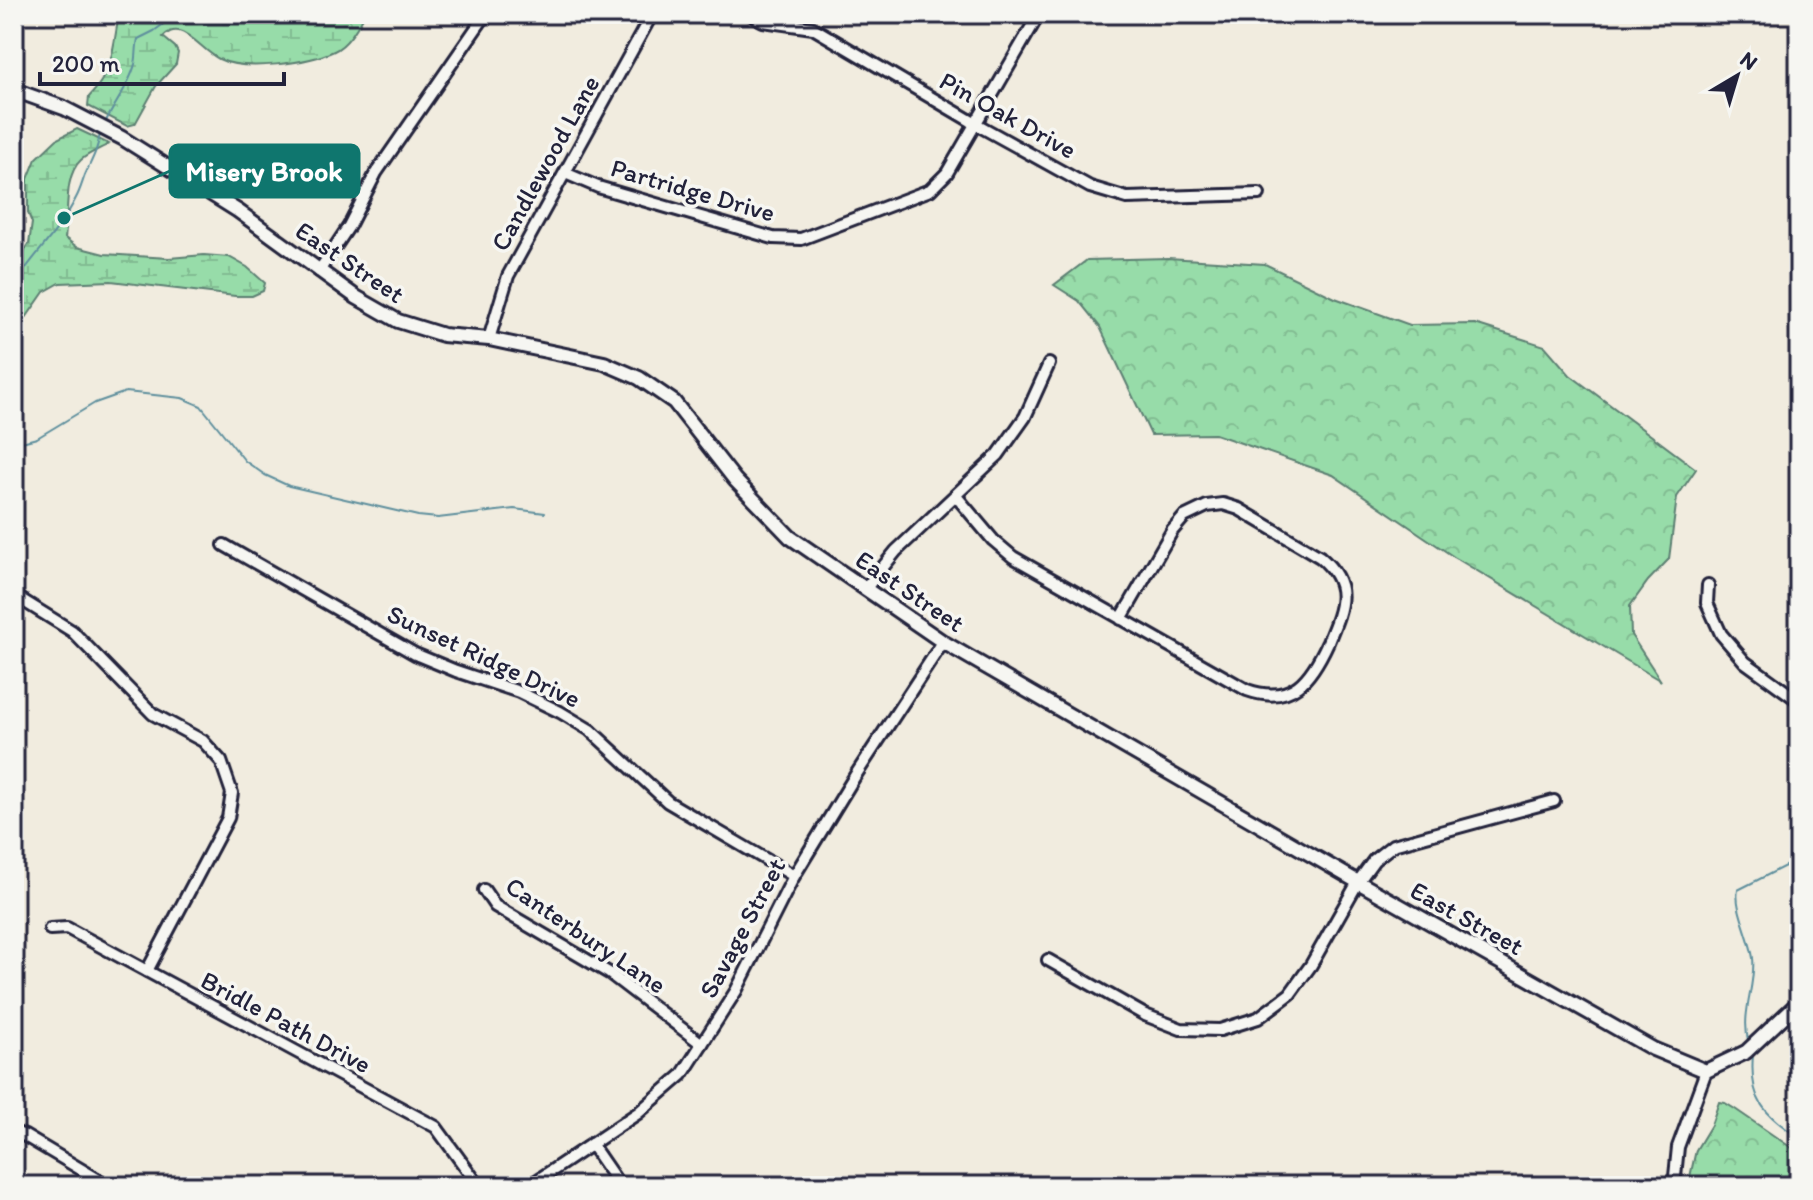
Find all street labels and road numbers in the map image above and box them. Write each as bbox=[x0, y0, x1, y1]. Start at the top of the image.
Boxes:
street label: Pin Oak Drive bbox=[934, 64, 1082, 166]
street label: Candlewood Lane bbox=[484, 70, 606, 256]
street label: Partridge Drive bbox=[607, 151, 779, 229]
street label: East Street bbox=[290, 214, 411, 310]
street label: East Street bbox=[850, 543, 971, 639]
street label: Sunset Ridge Drive bbox=[382, 597, 586, 715]
street label: Savage Street bbox=[692, 852, 792, 1003]
street label: Canterbury Lane bbox=[500, 869, 672, 1001]
street label: East Street bbox=[1405, 874, 1529, 962]
street label: Bridle Path Drive bbox=[195, 964, 377, 1080]

